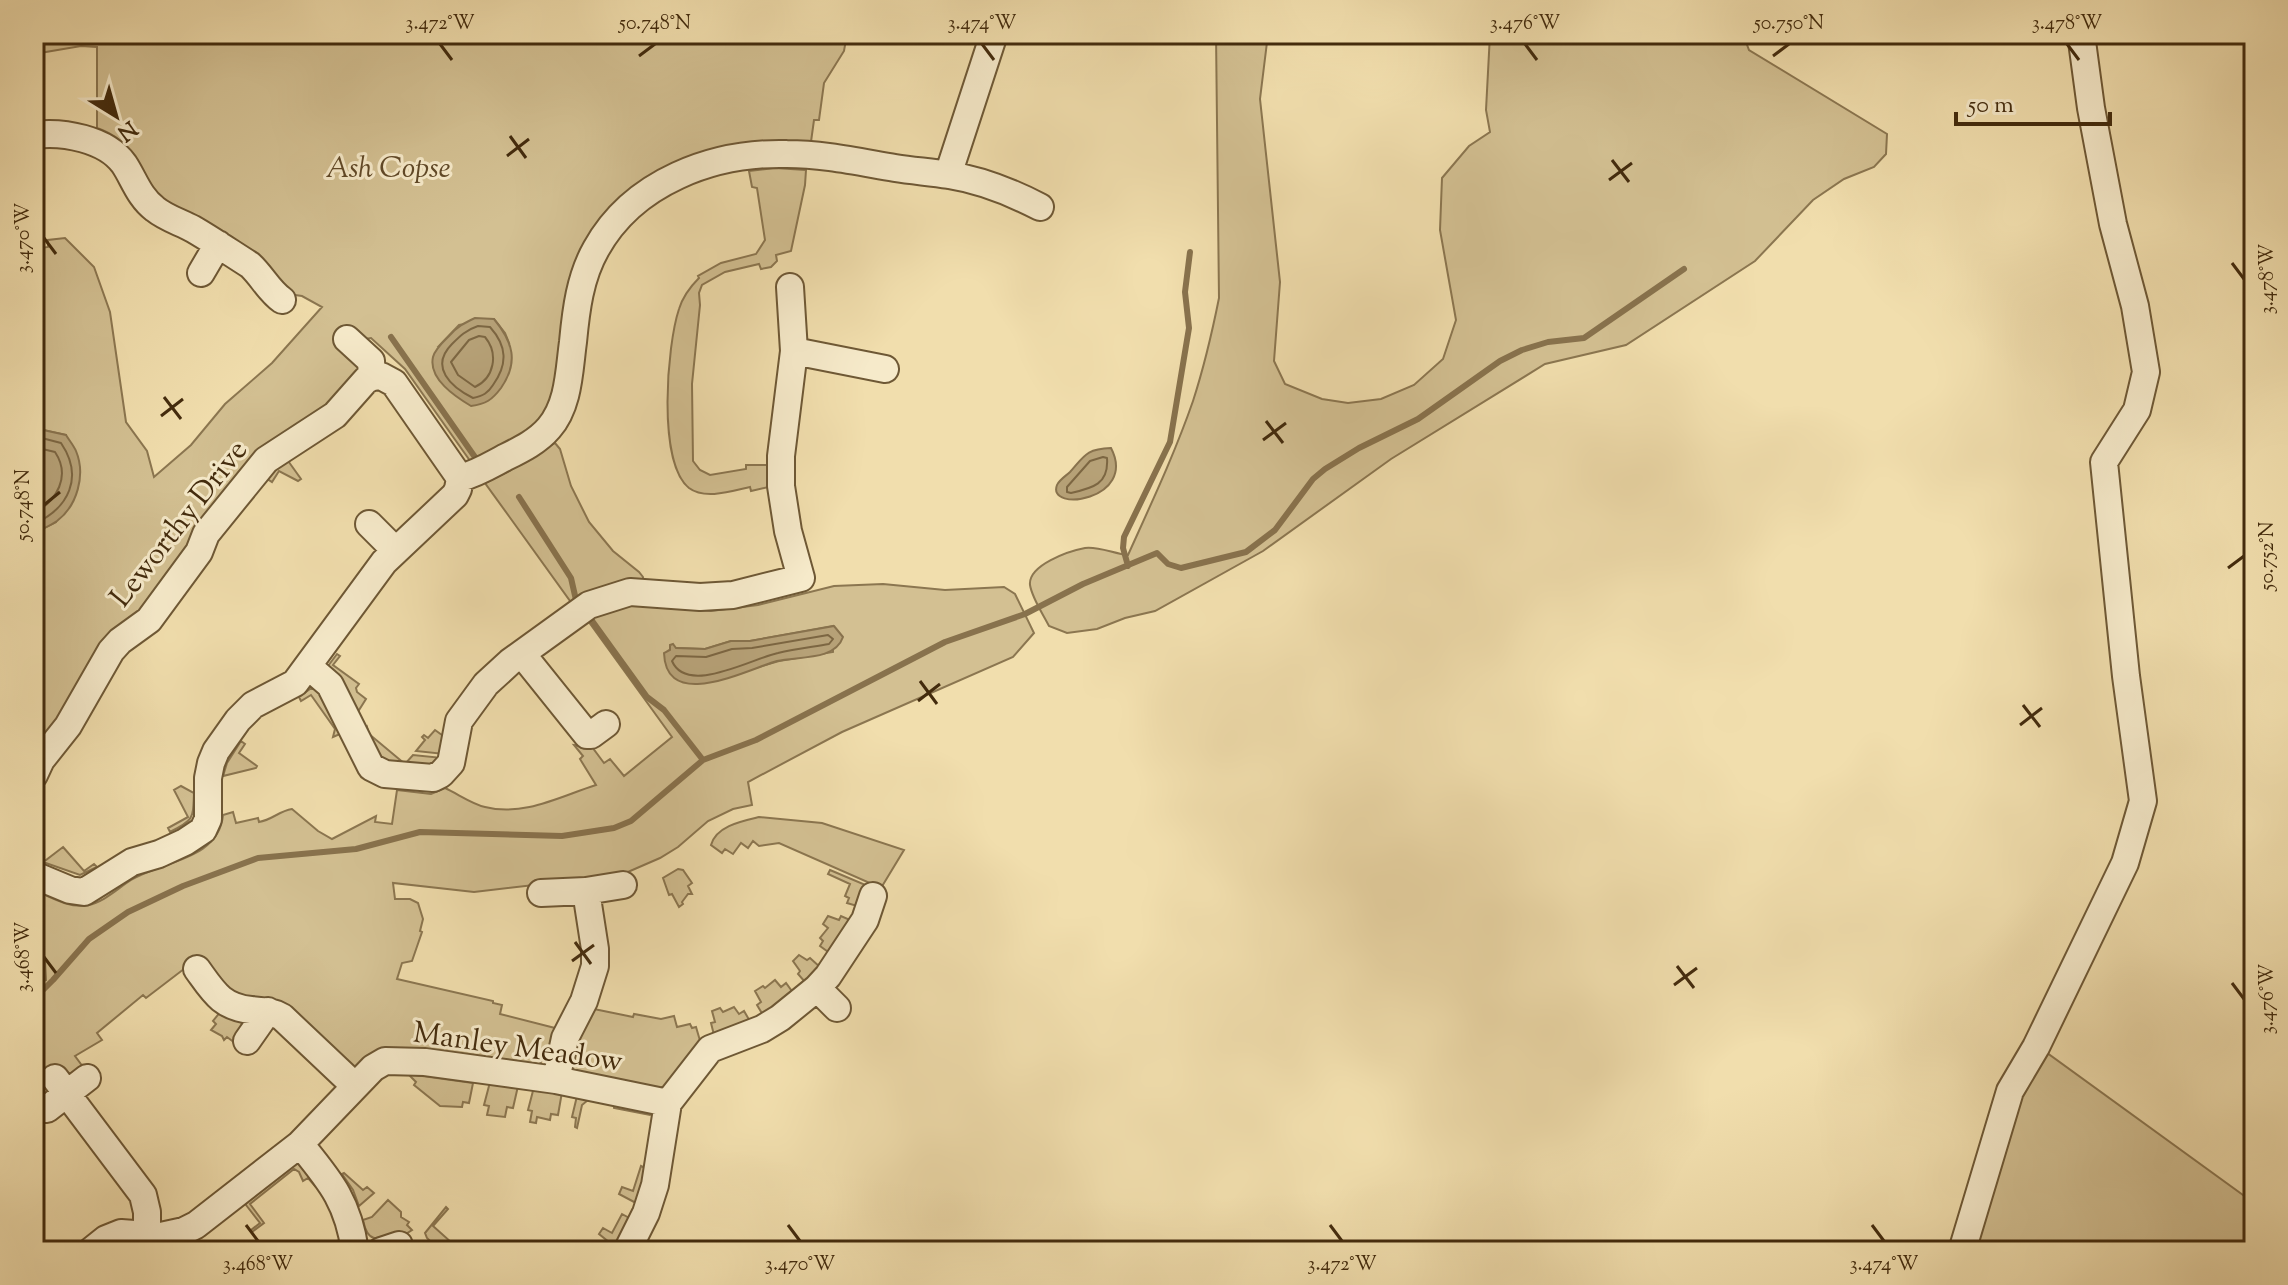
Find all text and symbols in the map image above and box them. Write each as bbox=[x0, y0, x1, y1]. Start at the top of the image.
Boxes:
text: 3.472°W bbox=[405, 10, 475, 39]
text: 50.748°N bbox=[618, 10, 691, 39]
text: 3.474°W bbox=[947, 10, 1017, 39]
text: 3.476°W bbox=[1490, 10, 1560, 39]
text: 50.750°N bbox=[1753, 10, 1824, 39]
text: 3.478°W bbox=[2032, 10, 2102, 39]
north arrow bbox=[76, 76, 156, 156]
scale bar bbox=[1956, 76, 2110, 126]
text: 50 m bbox=[1966, 89, 2014, 123]
text: N bbox=[109, 112, 143, 148]
park label: Ash Copse bbox=[325, 148, 451, 191]
text: 3.470°W bbox=[10, 203, 39, 273]
text: 3.478°W bbox=[2254, 244, 2283, 314]
street label: Leworthy Drive bbox=[101, 432, 259, 617]
text: 50.748°N bbox=[10, 469, 39, 542]
text: 50.752°N bbox=[2254, 522, 2283, 591]
text: 3.468°W bbox=[10, 922, 39, 992]
text: 3.476°W bbox=[2254, 964, 2283, 1034]
street label: Manley Meadow bbox=[410, 1012, 625, 1084]
text: 3.468°W bbox=[223, 1251, 293, 1280]
text: 3.470°W bbox=[765, 1251, 835, 1280]
text: 3.472°W bbox=[1307, 1251, 1377, 1280]
text: 3.474°W bbox=[1849, 1251, 1919, 1280]

